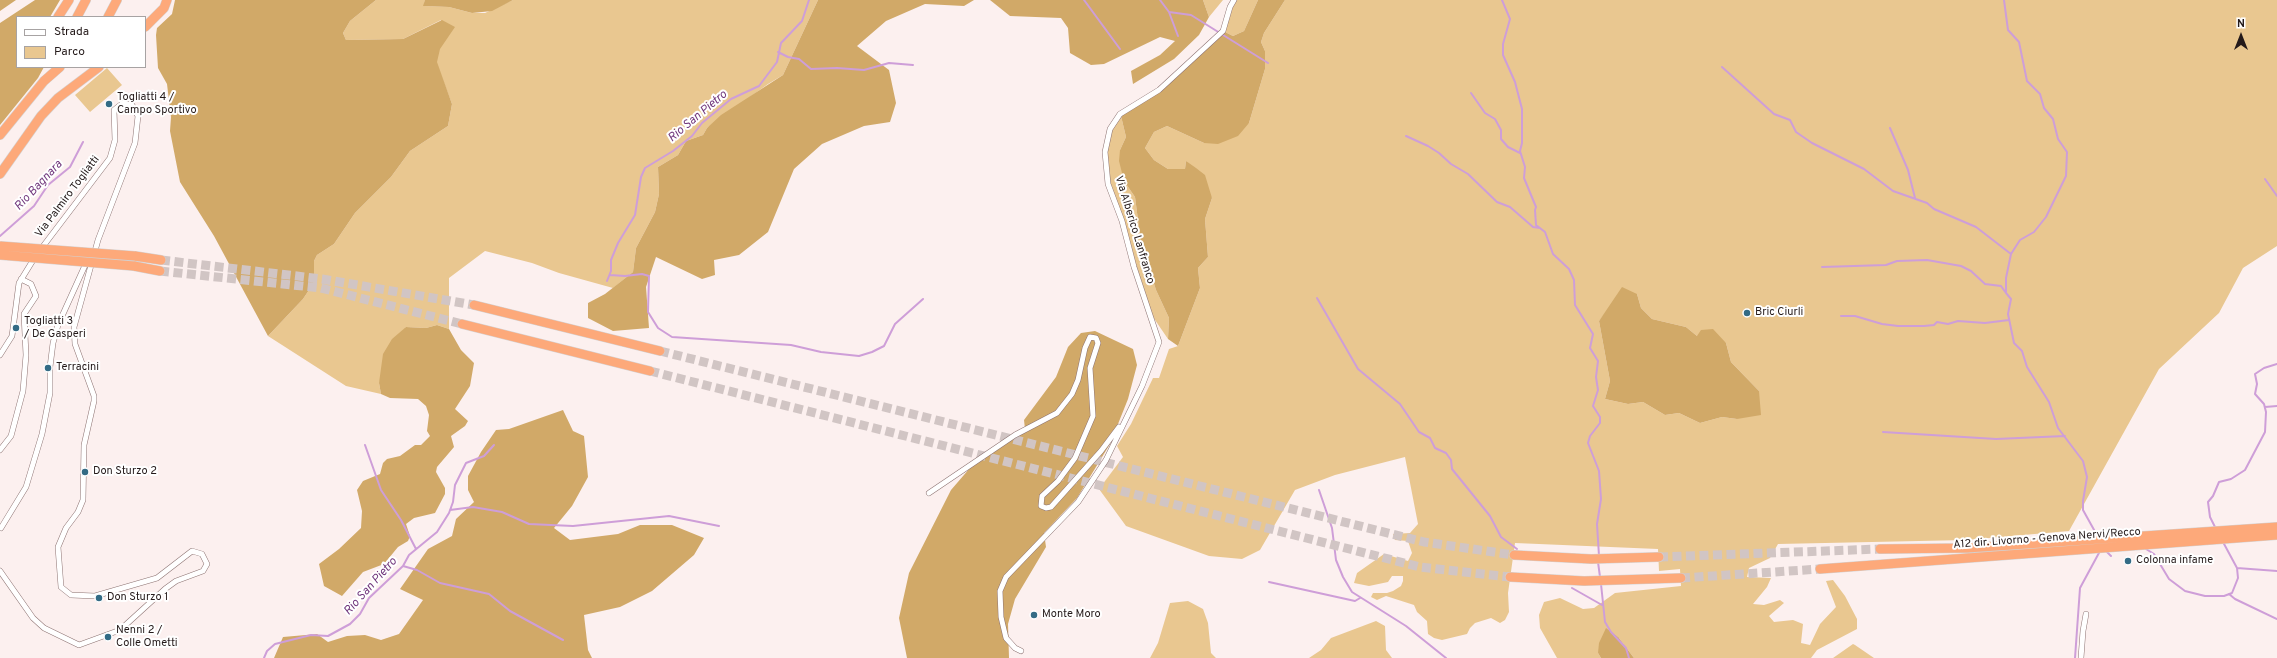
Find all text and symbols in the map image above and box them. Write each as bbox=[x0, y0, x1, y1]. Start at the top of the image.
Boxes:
legend bbox=[16, 16, 146, 68]
north arrow bbox=[2221, 16, 2261, 56]
text: N bbox=[2237, 17, 2245, 31]
text: Strada bbox=[54, 24, 89, 40]
text: Parco bbox=[54, 44, 85, 60]
water label: Rio San Pietro bbox=[666, 88, 730, 146]
place label: Togliatti 4 / Campo Sportivo bbox=[117, 91, 197, 117]
marker: Togliatti 4 / Campo Sportivo bbox=[104, 99, 114, 109]
street label: Via Palmiro Togliatti bbox=[33, 154, 103, 240]
water label: Rio Bagnara bbox=[12, 158, 66, 214]
street label: Via Alberico Lanfranco bbox=[1111, 174, 1157, 286]
place label: Bric Ciurli bbox=[1755, 306, 1803, 320]
marker: Bric Ciurli bbox=[1742, 308, 1752, 318]
place label: Togliatti 3 / De Gasperi bbox=[24, 315, 86, 341]
marker: Togliatti 3 / De Gasperi bbox=[11, 323, 21, 333]
place label: Terracini bbox=[56, 361, 99, 375]
marker: Terracini bbox=[43, 363, 53, 373]
place label: Don Sturzo 2 bbox=[93, 465, 157, 479]
marker: Don Sturzo 2 bbox=[80, 467, 90, 477]
street label: A12 dir. Livorno - Genova Nervi/Recco bbox=[1953, 526, 2141, 552]
place label: Colonna infame bbox=[2136, 554, 2213, 568]
water label: Rio San Pietro bbox=[341, 555, 401, 619]
marker: Colonna infame bbox=[2123, 556, 2133, 566]
place label: Don Sturzo 1 bbox=[107, 591, 168, 605]
marker: Don Sturzo 1 bbox=[94, 593, 104, 603]
place label: Monte Moro bbox=[1042, 608, 1101, 622]
marker: Monte Moro bbox=[1029, 610, 1039, 620]
place label: Nenni 2 / Colle Ometti bbox=[116, 624, 178, 650]
marker: Nenni 2 / Colle Ometti bbox=[103, 632, 113, 642]

